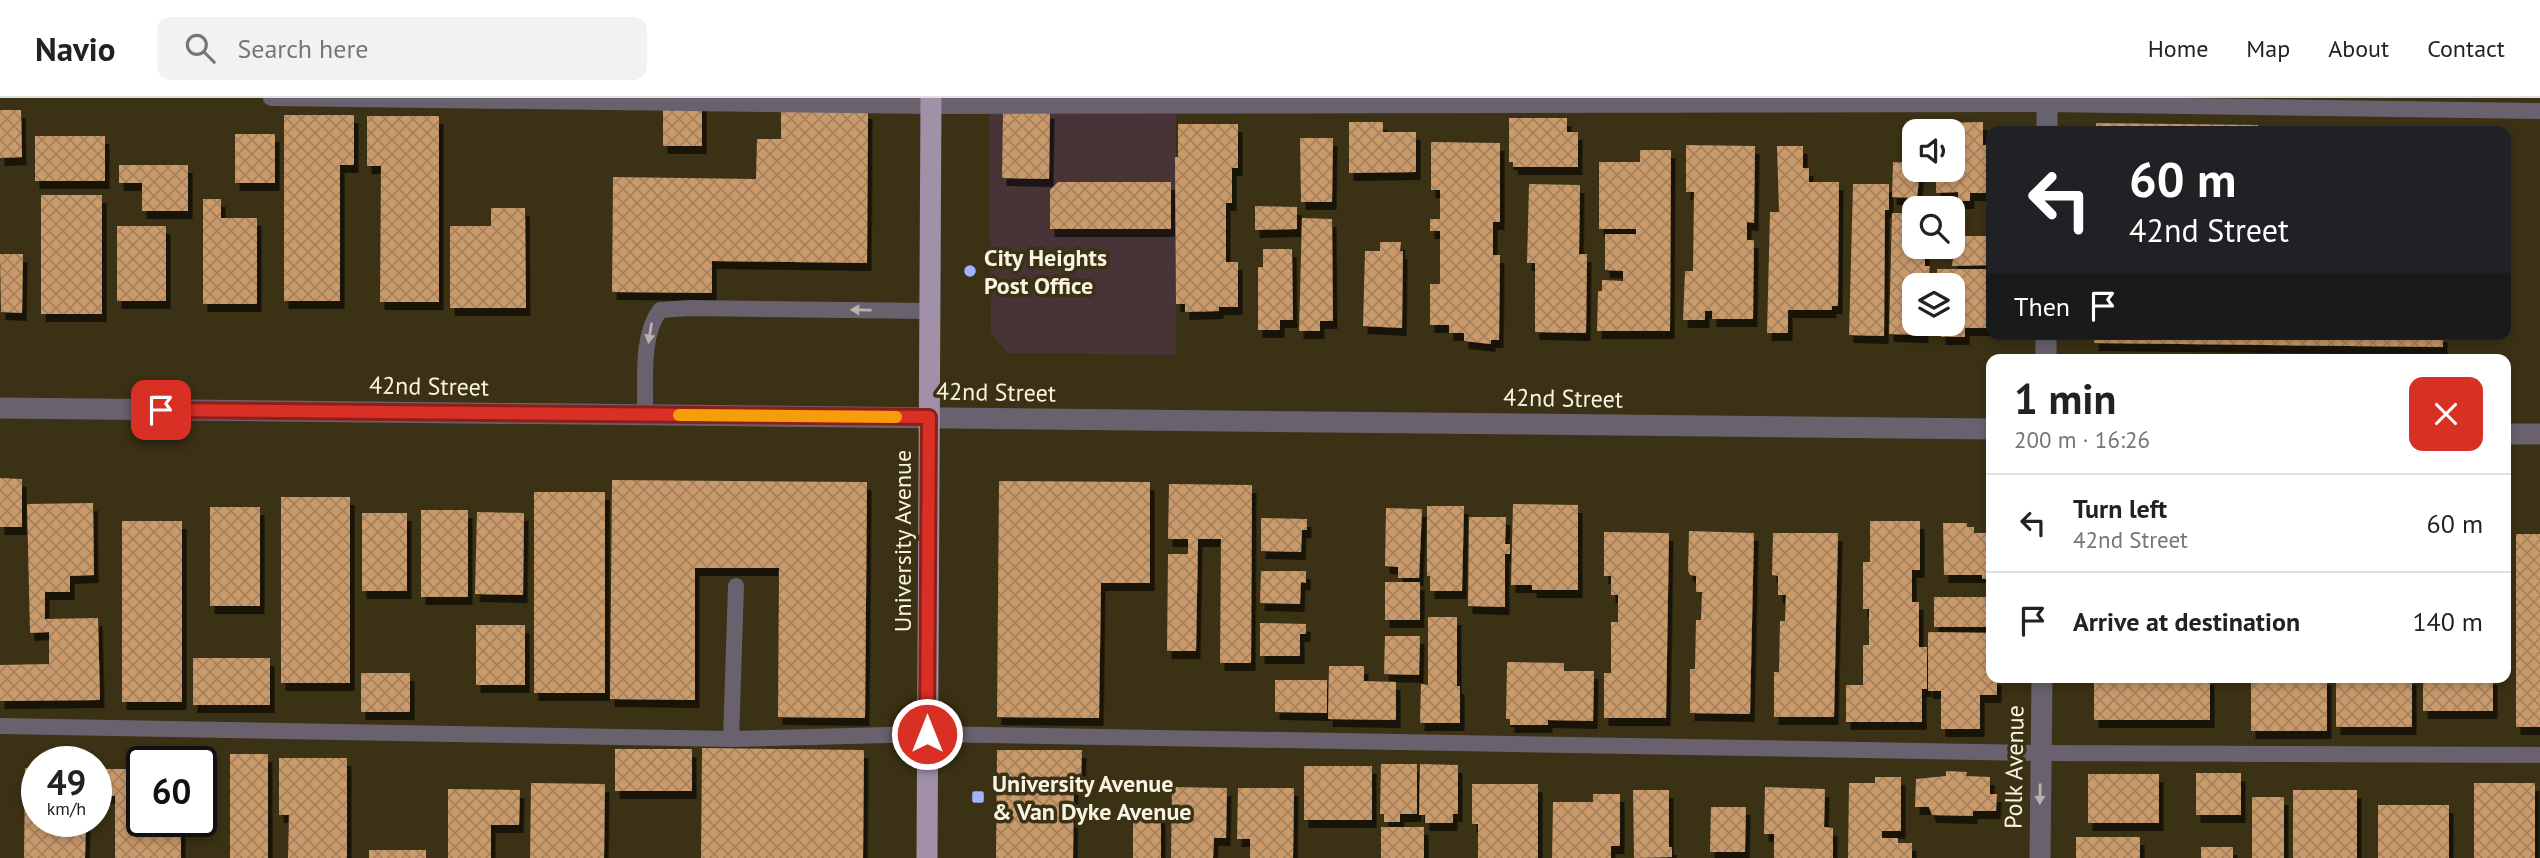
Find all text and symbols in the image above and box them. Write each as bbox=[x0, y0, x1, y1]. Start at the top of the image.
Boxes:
search box bbox=[157, 17, 647, 80]
text: Navio bbox=[35, 27, 115, 70]
icon: search bbox=[181, 29, 219, 67]
text: Search here bbox=[237, 32, 369, 65]
text: Home bbox=[2148, 33, 2208, 64]
text: Map bbox=[2246, 33, 2290, 64]
text: About bbox=[2328, 33, 2389, 64]
text: Contact bbox=[2427, 33, 2505, 64]
map controls bbox=[1902, 119, 1965, 336]
button: sound bbox=[1902, 119, 1965, 182]
text: 60 m bbox=[2129, 147, 2236, 211]
icon: left bbox=[2014, 154, 2105, 245]
button: search bbox=[1902, 196, 1965, 259]
text: 42nd Street bbox=[2129, 209, 2289, 251]
place label: City Heights Post Office bbox=[984, 242, 1107, 301]
marker: City Heights Post Office bbox=[962, 263, 978, 279]
button: layers bbox=[1902, 273, 1965, 336]
icon: arrive bbox=[2084, 287, 2122, 325]
text: Then bbox=[2014, 290, 2070, 323]
one-way arrow bbox=[850, 304, 872, 316]
one-way arrow bbox=[644, 323, 655, 345]
street label: 42nd Street bbox=[369, 369, 489, 403]
text: 1 min bbox=[2014, 371, 2116, 426]
street label: 42nd Street bbox=[936, 375, 1056, 409]
button: close bbox=[2409, 377, 2483, 451]
pin bbox=[131, 380, 191, 440]
street label: 42nd Street bbox=[1503, 381, 1623, 415]
icon: arrive bbox=[142, 391, 180, 429]
text: 200 m · 16:26 bbox=[2014, 425, 2150, 454]
street label: University Avenue bbox=[887, 450, 918, 632]
text: Turn left bbox=[2073, 492, 2167, 525]
icon: left bbox=[2014, 504, 2052, 542]
text: 60 m bbox=[2427, 507, 2483, 540]
text: 42nd Street bbox=[2073, 525, 2188, 554]
icon: arrive bbox=[2014, 602, 2052, 640]
text: Arrive at destination bbox=[2073, 605, 2300, 638]
text: 140 m bbox=[2412, 605, 2483, 638]
position arrow bbox=[890, 697, 964, 771]
street label: Polk Avenue bbox=[1997, 705, 2031, 829]
speed limit sign: 60 bbox=[126, 746, 217, 837]
text: 49 bbox=[47, 759, 86, 805]
place label: University Avenue & Van Dyke Avenue bbox=[992, 768, 1192, 827]
one-way arrow bbox=[2034, 784, 2046, 806]
marker: University Avenue & Van Dyke Avenue bbox=[970, 789, 986, 805]
text: km/h bbox=[47, 797, 86, 820]

